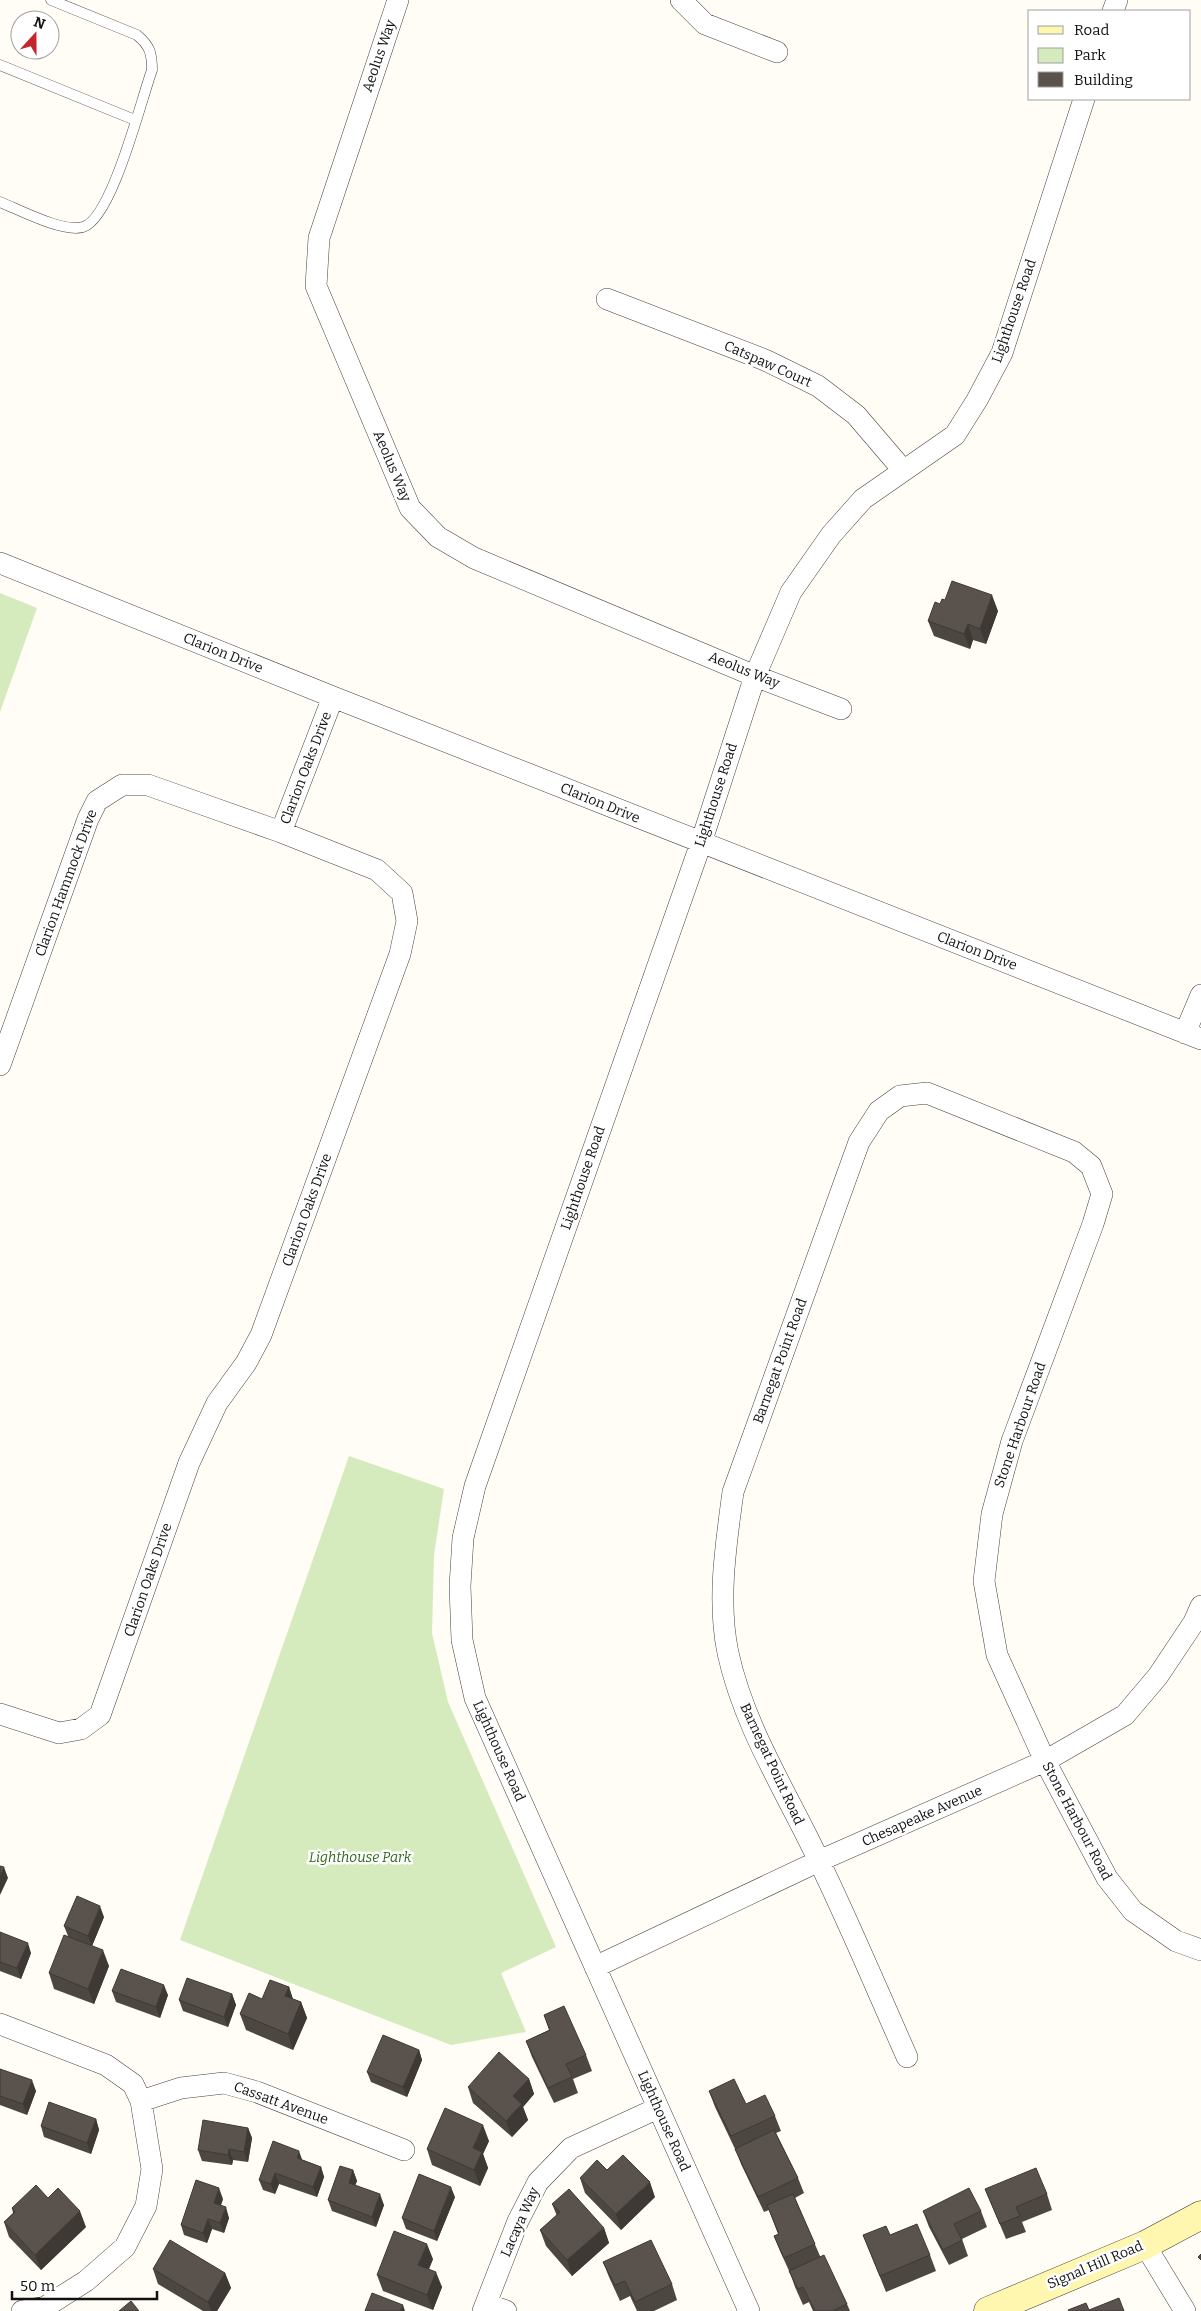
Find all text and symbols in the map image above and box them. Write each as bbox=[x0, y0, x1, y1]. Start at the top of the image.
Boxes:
north arrow bbox=[10, 10, 60, 60]
legend bbox=[1028, 10, 1191, 100]
text: N bbox=[31, 13, 48, 33]
street label: Aeolus Way bbox=[359, 17, 399, 94]
text: Road bbox=[1074, 21, 1109, 39]
text: Park bbox=[1074, 46, 1106, 64]
text: Building bbox=[1074, 71, 1133, 89]
street label: Lighthouse Road bbox=[988, 257, 1040, 365]
street label: Catspaw Court bbox=[721, 337, 815, 391]
street label: Aeolus Way bbox=[369, 428, 415, 505]
street label: Clarion Drive bbox=[181, 629, 265, 677]
street label: Aeolus Way bbox=[706, 648, 783, 692]
street label: Clarion Oaks Drive bbox=[277, 709, 335, 827]
street label: Lighthouse Road bbox=[691, 741, 741, 849]
street label: Clarion Drive bbox=[558, 779, 642, 827]
street label: Clarion Hammock Drive bbox=[31, 807, 101, 959]
street label: Clarion Drive bbox=[934, 928, 1020, 974]
street label: Lighthouse Road bbox=[557, 1124, 609, 1232]
street label: Clarion Oaks Drive bbox=[279, 1151, 335, 1269]
street label: Barnegat Point Road bbox=[749, 1296, 811, 1426]
street label: Stone Harbour Road bbox=[991, 1360, 1049, 1490]
street label: Clarion Oaks Drive bbox=[121, 1521, 175, 1639]
street label: Lighthouse Road bbox=[469, 1698, 529, 1804]
street label: Barnegat Point Road bbox=[736, 1701, 808, 1827]
street label: Stone Harbour Road bbox=[1039, 1759, 1115, 1883]
street label: Chesapeake Avenue bbox=[859, 1782, 985, 1850]
park label: Lighthouse Park bbox=[309, 1849, 412, 1866]
street label: Lighthouse Road bbox=[634, 2068, 694, 2174]
street label: Cassatt Avenue bbox=[231, 2078, 331, 2128]
street label: Lacaya Way bbox=[497, 2184, 543, 2260]
street label: Signal Hill Road bbox=[1045, 2237, 1145, 2293]
scale bar bbox=[12, 2268, 158, 2300]
text: 50 m bbox=[20, 2277, 56, 2295]

